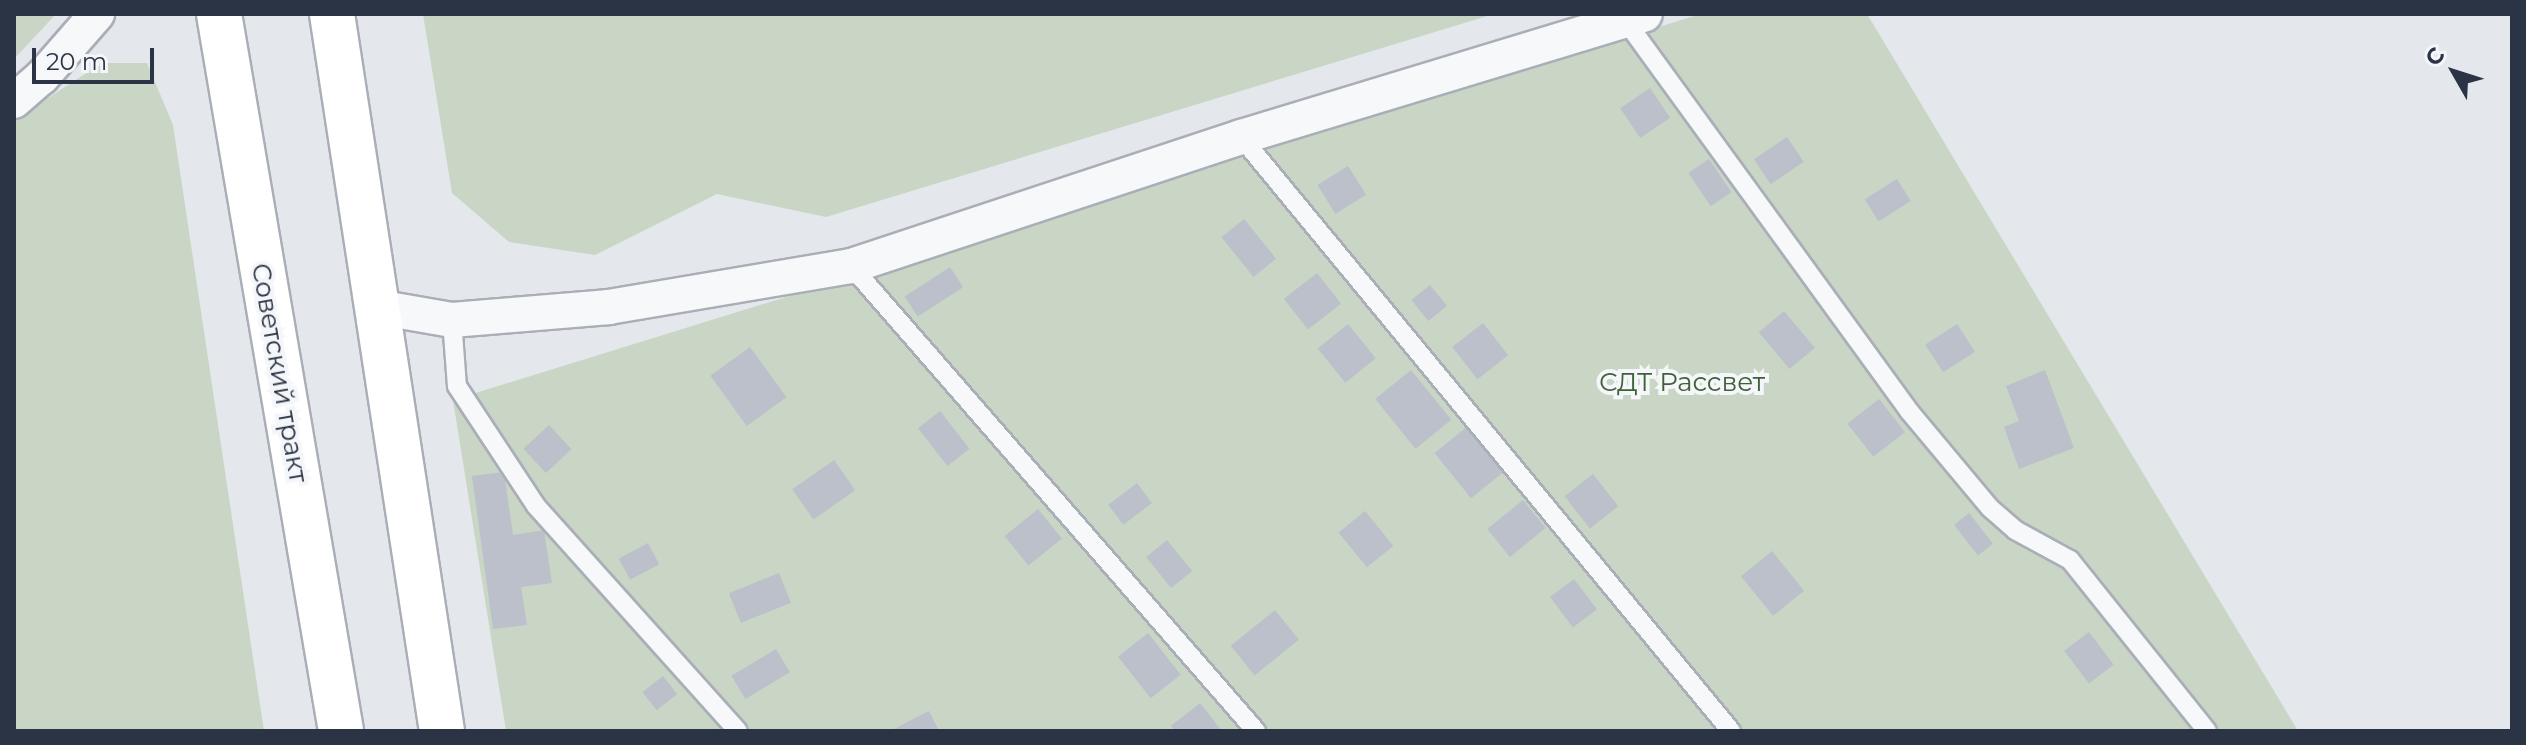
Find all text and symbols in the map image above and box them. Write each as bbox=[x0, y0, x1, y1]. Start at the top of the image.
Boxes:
scale bar bbox=[36, 32, 158, 82]
north arrow bbox=[2414, 32, 2494, 112]
text: С bbox=[2419, 42, 2450, 71]
text: 20 m bbox=[46, 47, 107, 76]
street label: Советский тракт bbox=[244, 261, 314, 485]
park label: СДТ Рассвет bbox=[1599, 367, 1765, 399]

